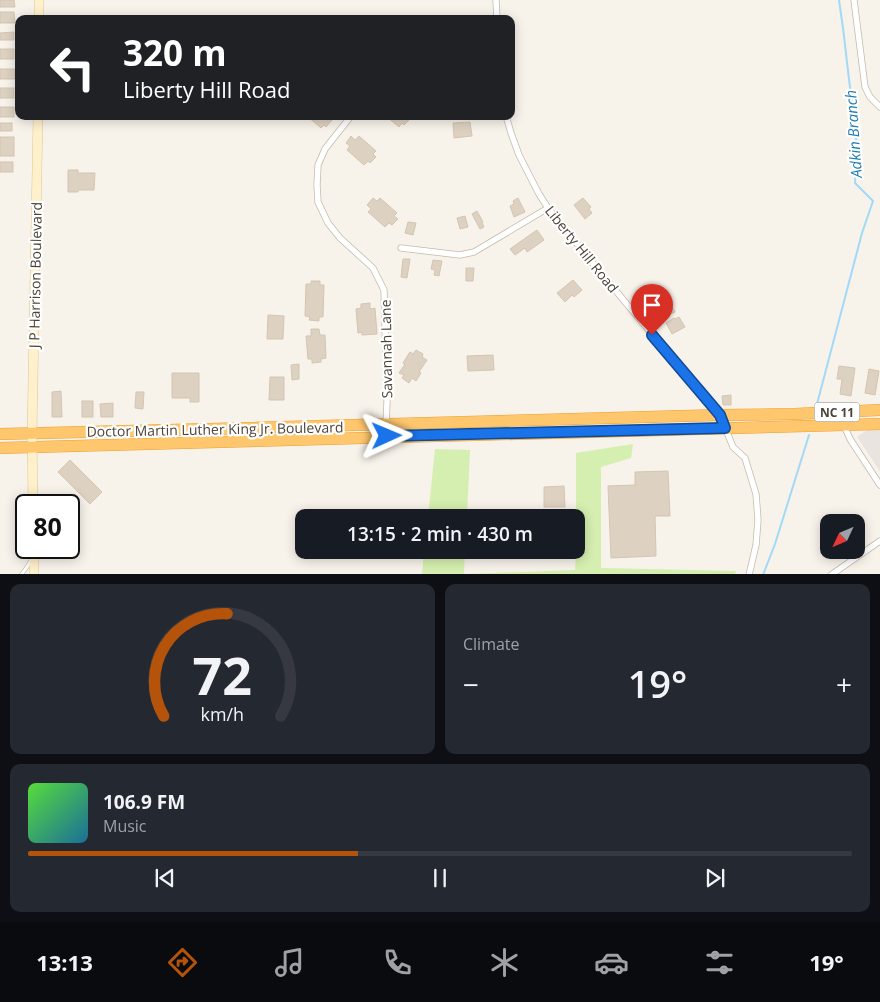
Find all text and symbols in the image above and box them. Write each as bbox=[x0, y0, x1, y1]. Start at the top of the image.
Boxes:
text: 320 m bbox=[123, 29, 227, 76]
icon: left bbox=[40, 35, 105, 100]
text: Liberty Hill Road bbox=[123, 74, 291, 104]
water label: Adkin Branch bbox=[840, 89, 866, 180]
street label: J P Harrison Boulevard bbox=[24, 202, 46, 350]
street label: Liberty Hill Road bbox=[541, 202, 623, 296]
pin bbox=[631, 284, 673, 335]
icon: arrive bbox=[638, 291, 666, 319]
street label: Savannah Lane bbox=[376, 299, 396, 399]
road number: NC 11 bbox=[814, 402, 860, 422]
position arrow bbox=[360, 409, 412, 461]
street label: Doctor Martin Luther King Jr. Boulevard bbox=[86, 417, 344, 441]
speed limit sign: 80 bbox=[15, 494, 80, 559]
north arrow bbox=[820, 514, 865, 559]
map controls bbox=[820, 514, 865, 559]
text: 13:15 · 2 min · 430 m bbox=[347, 521, 533, 547]
text: Climate bbox=[463, 633, 520, 655]
text: 72 bbox=[193, 639, 252, 710]
text: 19° bbox=[628, 657, 687, 709]
text: − bbox=[463, 665, 479, 703]
text: + bbox=[836, 665, 852, 703]
text: km/h bbox=[201, 702, 244, 726]
text: 106.9 FM bbox=[103, 789, 185, 815]
text: Music bbox=[103, 815, 147, 837]
icon: previous bbox=[151, 864, 179, 892]
icon: pause bbox=[426, 864, 454, 892]
icon: next bbox=[701, 864, 729, 892]
icon: directions bbox=[165, 945, 200, 980]
icon: music bbox=[272, 945, 307, 980]
icon: phone bbox=[380, 945, 415, 980]
icon: climate bbox=[487, 945, 522, 980]
icon: car bbox=[594, 945, 629, 980]
icon: filters bbox=[702, 945, 737, 980]
text: 13:13 bbox=[36, 947, 93, 977]
text: 19° bbox=[809, 947, 844, 977]

